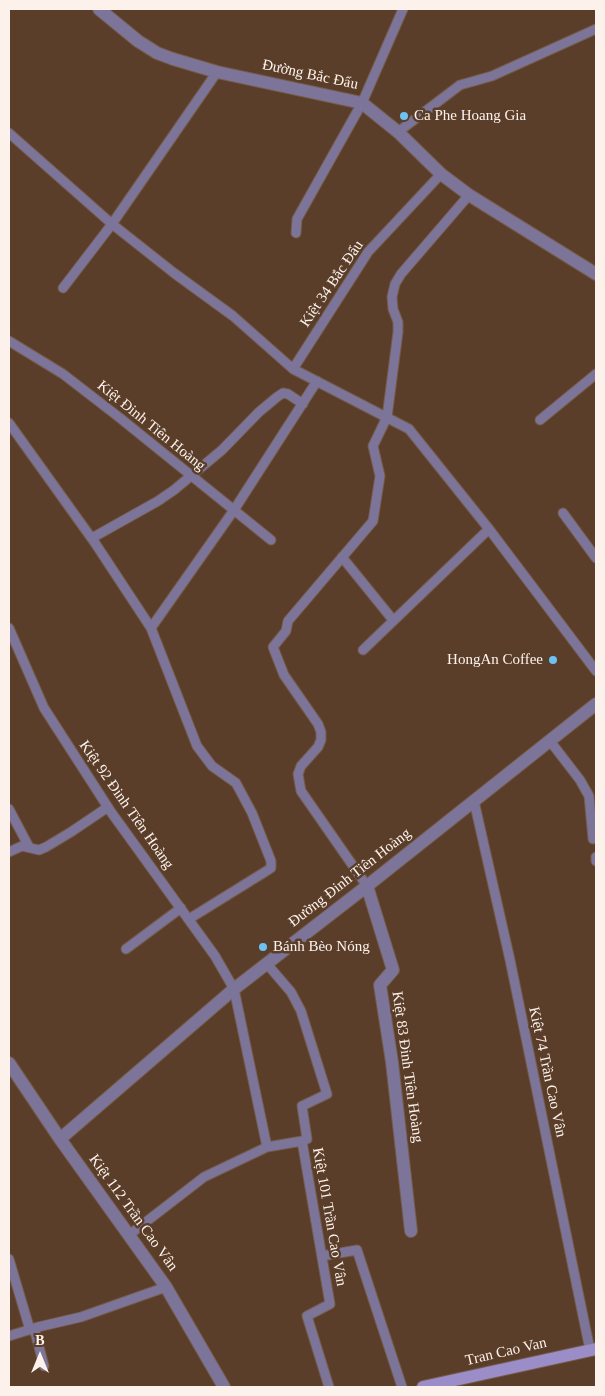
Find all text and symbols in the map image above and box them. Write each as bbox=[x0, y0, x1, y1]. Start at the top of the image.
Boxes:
street label: Đường Bắc Đẩu bbox=[260, 56, 360, 94]
place label: Ca Phe Hoang Gia bbox=[414, 107, 526, 125]
marker: Ca Phe Hoang Gia bbox=[398, 110, 410, 122]
street label: Kiệt 34 Bắc Đẩu bbox=[296, 237, 368, 331]
street label: Kiệt Đinh Tiên Hoàng bbox=[93, 377, 209, 475]
place label: HongAn Coffee bbox=[447, 651, 543, 669]
marker: HongAn Coffee bbox=[547, 654, 559, 666]
street label: Kiệt 92 Đinh Tiên Hoàng bbox=[75, 737, 177, 873]
street label: Đường Đinh Tiên Hoàng bbox=[285, 825, 415, 931]
place label: Bánh Bèo Nóng bbox=[273, 938, 370, 956]
marker: Bánh Bèo Nóng bbox=[257, 941, 269, 953]
street label: Kiệt 83 Đinh Tiên Hoàng bbox=[387, 990, 427, 1144]
street label: Kiệt 74 Trần Cao Vân bbox=[524, 1005, 570, 1139]
street label: Kiệt 101 Trần Cao Vân bbox=[308, 1146, 350, 1288]
street label: Kiệt 112 Trần Cao Vân bbox=[85, 1151, 181, 1275]
north arrow bbox=[15, 1331, 65, 1381]
text: B bbox=[35, 1333, 45, 1348]
street label: Tran Cao Van bbox=[464, 1334, 548, 1370]

